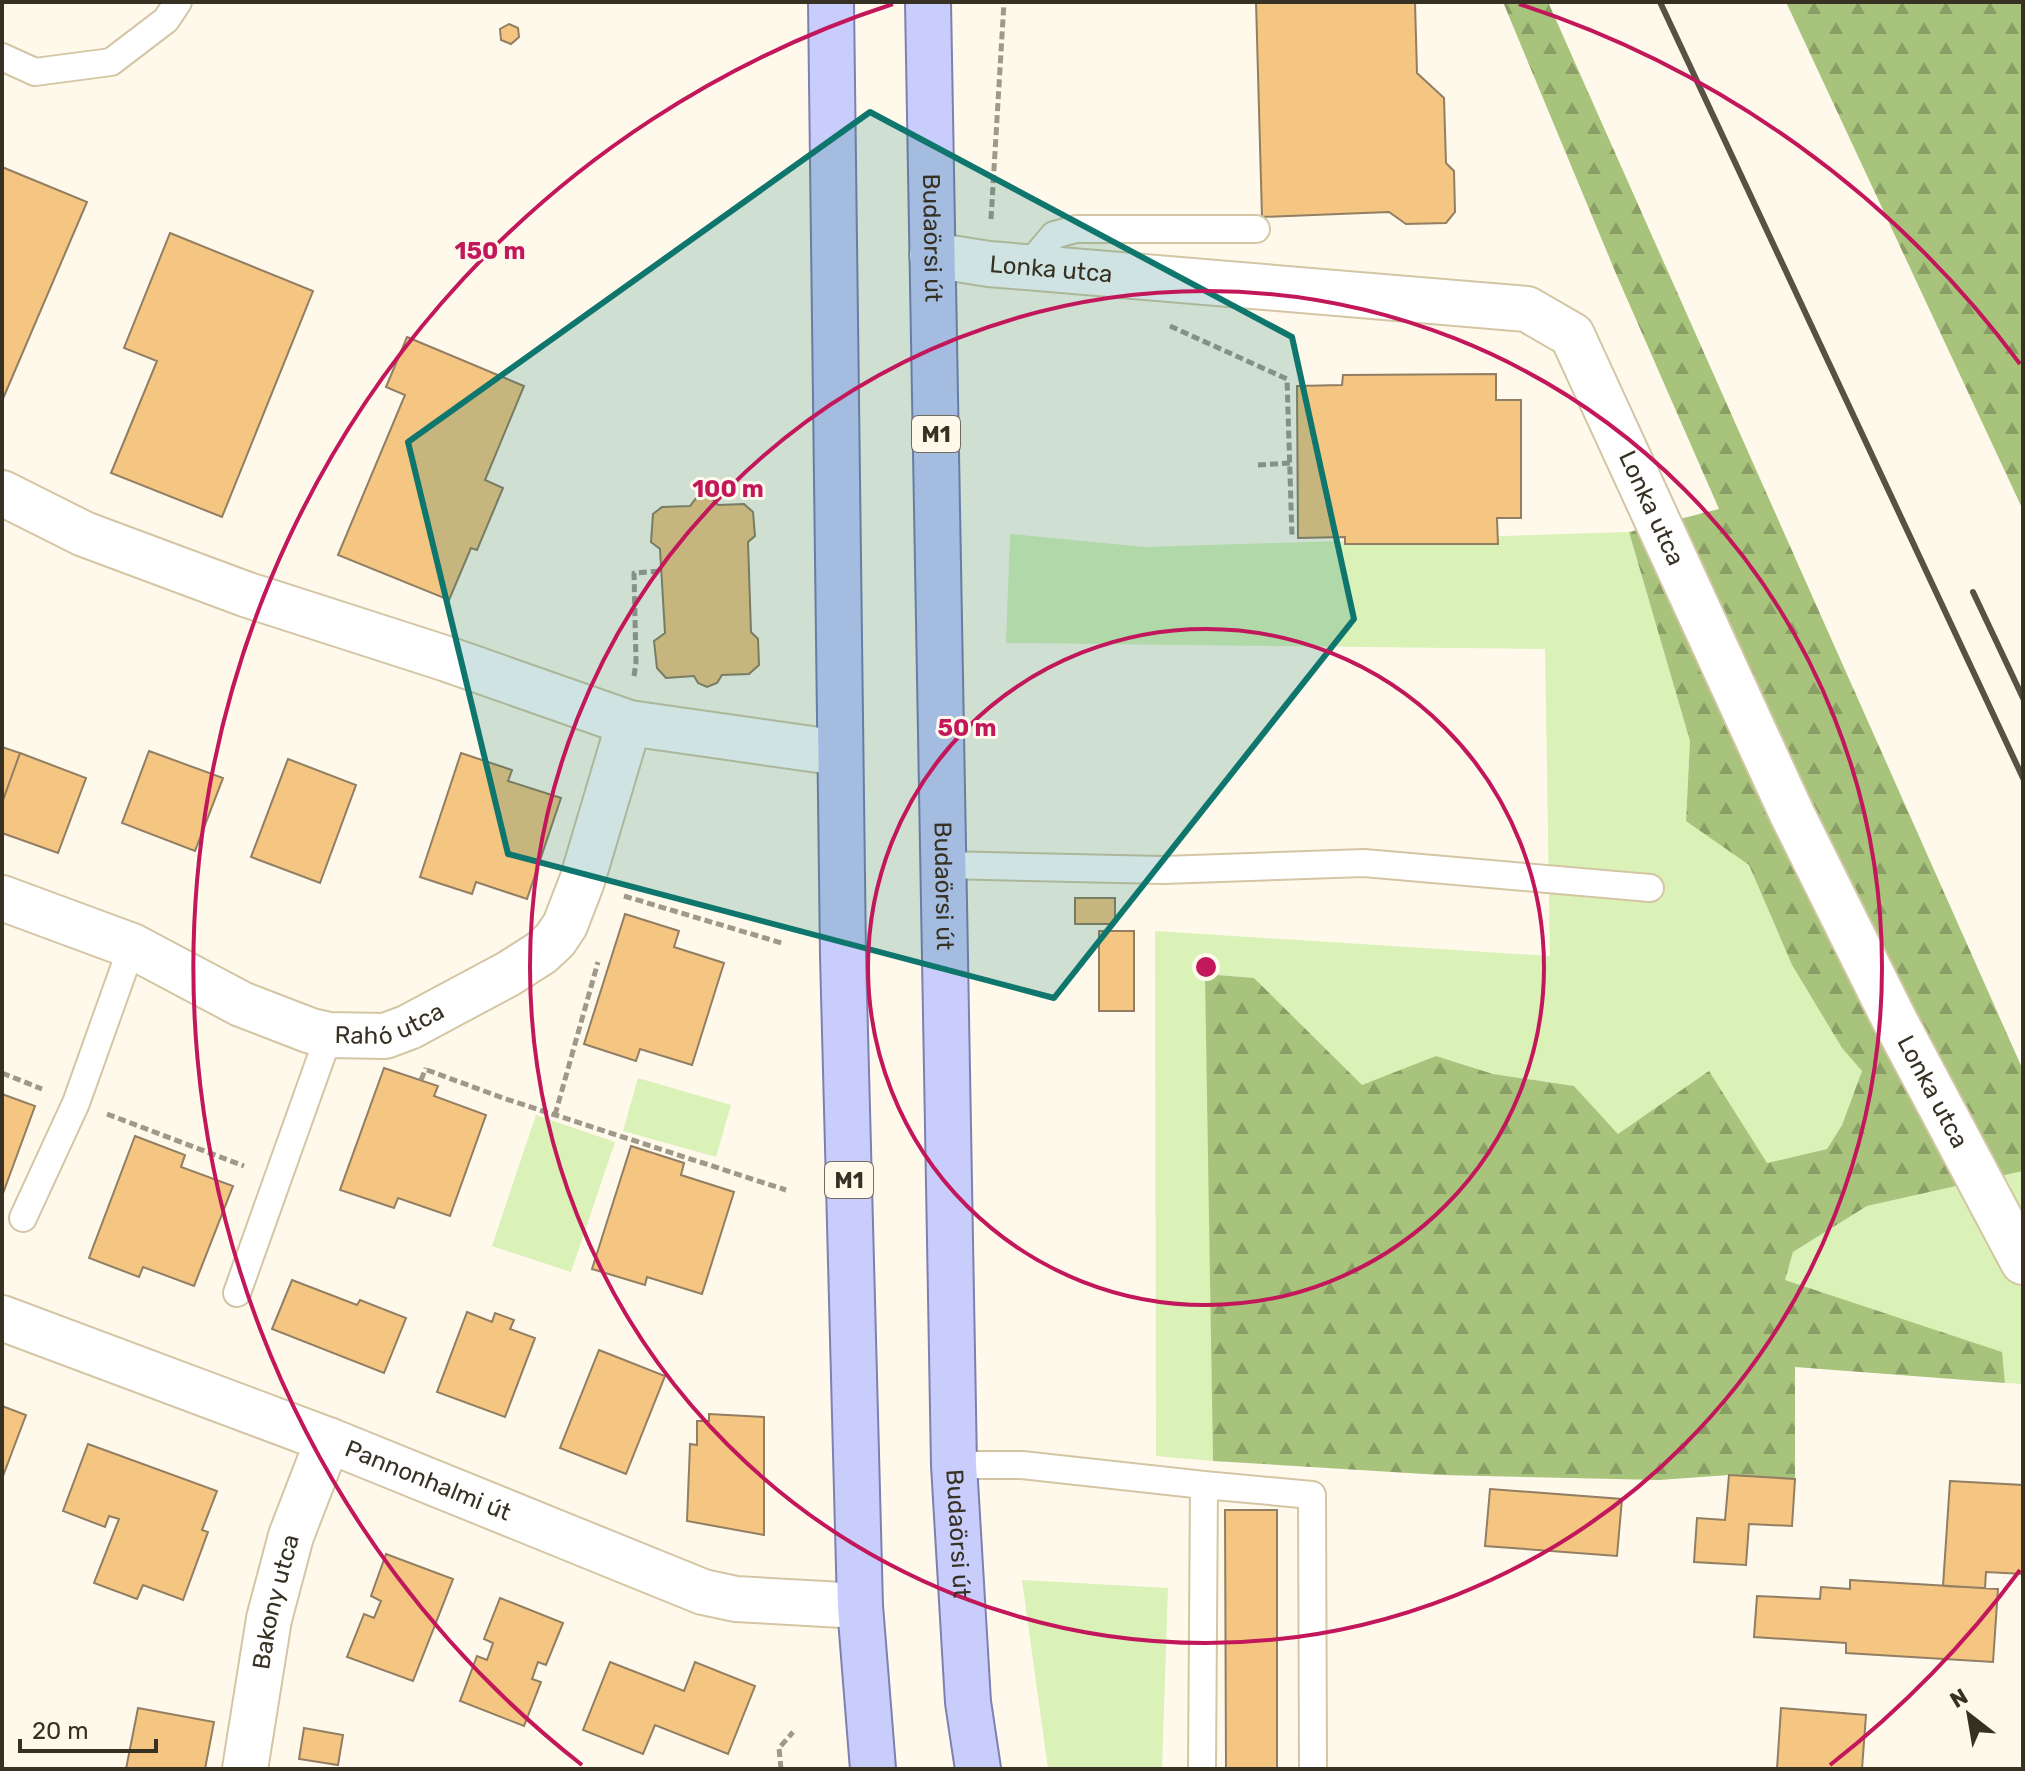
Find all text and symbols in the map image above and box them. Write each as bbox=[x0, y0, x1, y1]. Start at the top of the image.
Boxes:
street label: Budaörsi út bbox=[917, 173, 947, 303]
text: 150 m bbox=[455, 237, 525, 265]
street label: Lonka utca bbox=[989, 250, 1114, 288]
road number: M1 bbox=[912, 416, 960, 452]
street label: Lonka utca bbox=[1613, 446, 1690, 570]
text: 100 m bbox=[692, 475, 764, 503]
text: 50 m bbox=[938, 714, 996, 742]
street label: Budaörsi út bbox=[929, 821, 959, 950]
centre of rings bbox=[1192, 953, 1220, 981]
street label: Rahó utca bbox=[334, 997, 449, 1051]
street label: Lonka utca bbox=[1891, 1031, 1974, 1153]
road number: M1 bbox=[825, 1162, 873, 1198]
street label: Pannonhalmi út bbox=[341, 1434, 515, 1527]
street label: Budaörsi út bbox=[940, 1469, 976, 1599]
street label: Bakony utca bbox=[247, 1531, 305, 1671]
north arrow bbox=[1929, 1675, 2009, 1755]
text: N bbox=[1945, 1683, 1973, 1714]
scale bar bbox=[20, 1703, 156, 1753]
text: 20 m bbox=[32, 1717, 89, 1745]

